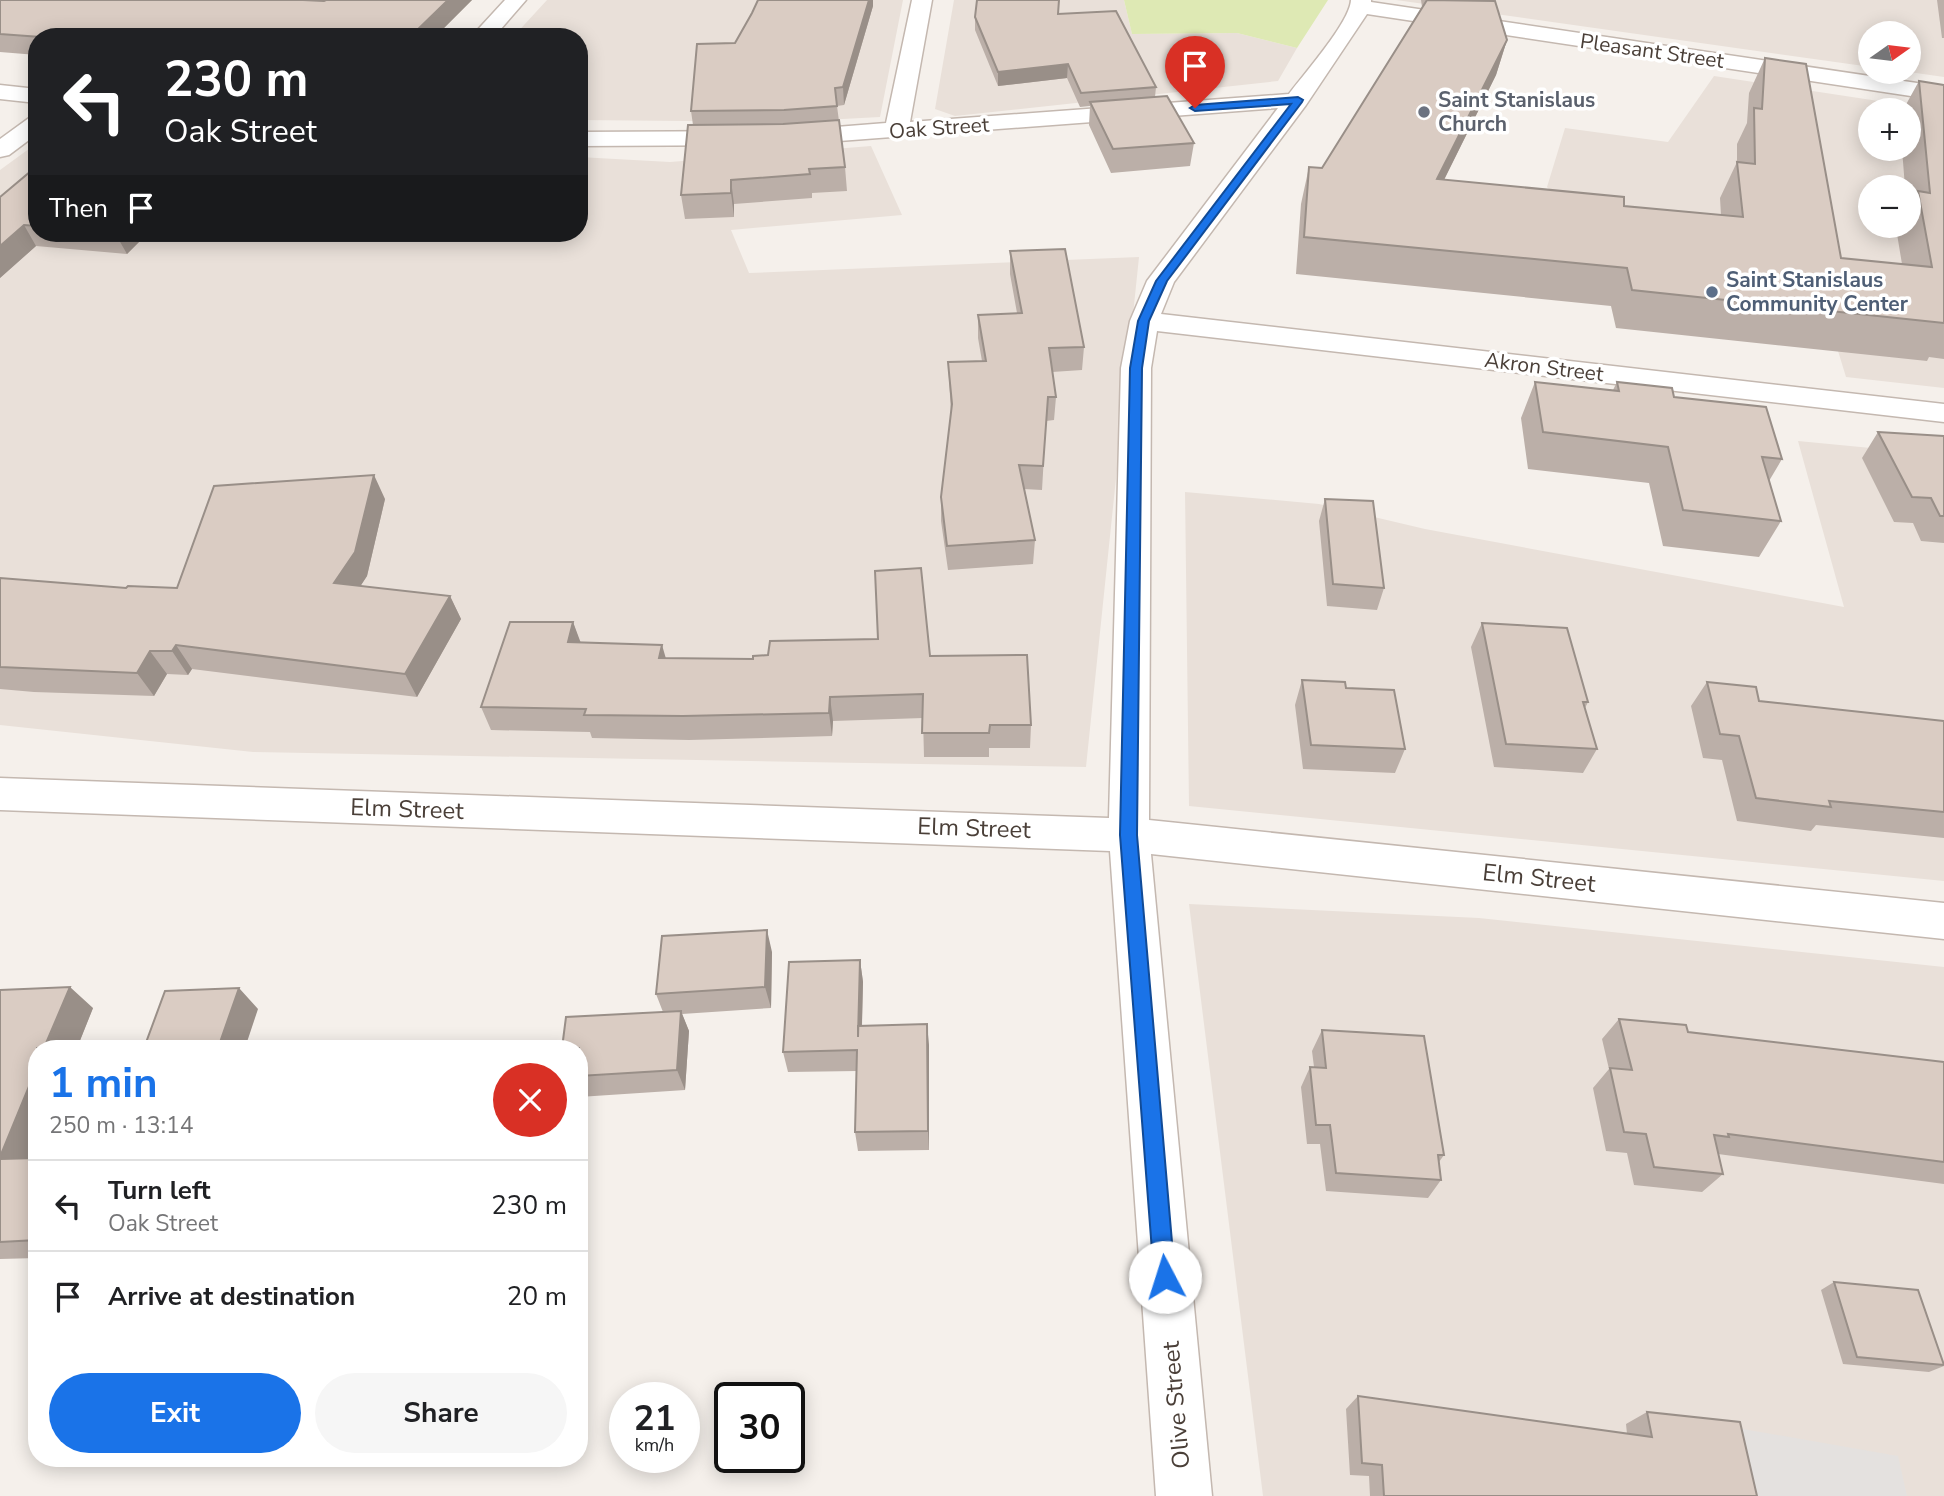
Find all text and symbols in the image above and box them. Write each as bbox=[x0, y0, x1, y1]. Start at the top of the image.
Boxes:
north arrow bbox=[1858, 21, 1922, 84]
map controls bbox=[1858, 21, 1921, 238]
street label: Pleasant Street bbox=[1578, 27, 1726, 75]
pin bbox=[1165, 36, 1225, 108]
text: 230 m bbox=[164, 46, 308, 113]
icon: arrive bbox=[1176, 47, 1214, 85]
icon: left bbox=[49, 56, 140, 147]
place label: Saint Stanislaus Church bbox=[1438, 86, 1595, 138]
button: + bbox=[1858, 98, 1921, 161]
marker: Saint Stanislaus Church bbox=[1416, 104, 1432, 120]
text: Oak Street bbox=[164, 110, 317, 153]
street label: Oak Street bbox=[888, 110, 991, 145]
button: − bbox=[1858, 175, 1921, 238]
icon: arrive bbox=[122, 189, 160, 227]
text: Then bbox=[49, 191, 108, 226]
place label: Saint Stanislaus Community Center bbox=[1726, 266, 1909, 318]
marker: Saint Stanislaus Community Center bbox=[1704, 284, 1720, 300]
street label: Akron Street bbox=[1483, 346, 1606, 388]
street label: Elm Street bbox=[350, 791, 465, 827]
street label: Elm Street bbox=[917, 810, 1032, 846]
street label: Elm Street bbox=[1481, 856, 1598, 900]
text: 1 min bbox=[49, 1055, 158, 1112]
button: close bbox=[493, 1063, 567, 1137]
text: 250 m · 13:14 bbox=[49, 1110, 194, 1141]
text: Turn left bbox=[108, 1173, 211, 1208]
icon: left bbox=[49, 1187, 87, 1225]
text: 230 m bbox=[491, 1188, 567, 1223]
text: Oak Street bbox=[108, 1208, 218, 1239]
position arrow bbox=[1128, 1240, 1202, 1314]
icon: arrive bbox=[49, 1278, 87, 1316]
text: Arrive at destination bbox=[108, 1279, 355, 1314]
text: 20 m bbox=[507, 1279, 567, 1314]
street label: Olive Street bbox=[1154, 1339, 1198, 1470]
button: Exit bbox=[49, 1373, 301, 1453]
button: Share bbox=[315, 1373, 567, 1453]
speed limit sign: 30 bbox=[714, 1382, 805, 1473]
text: 21 bbox=[633, 1395, 676, 1442]
text: km/h bbox=[635, 1433, 674, 1457]

